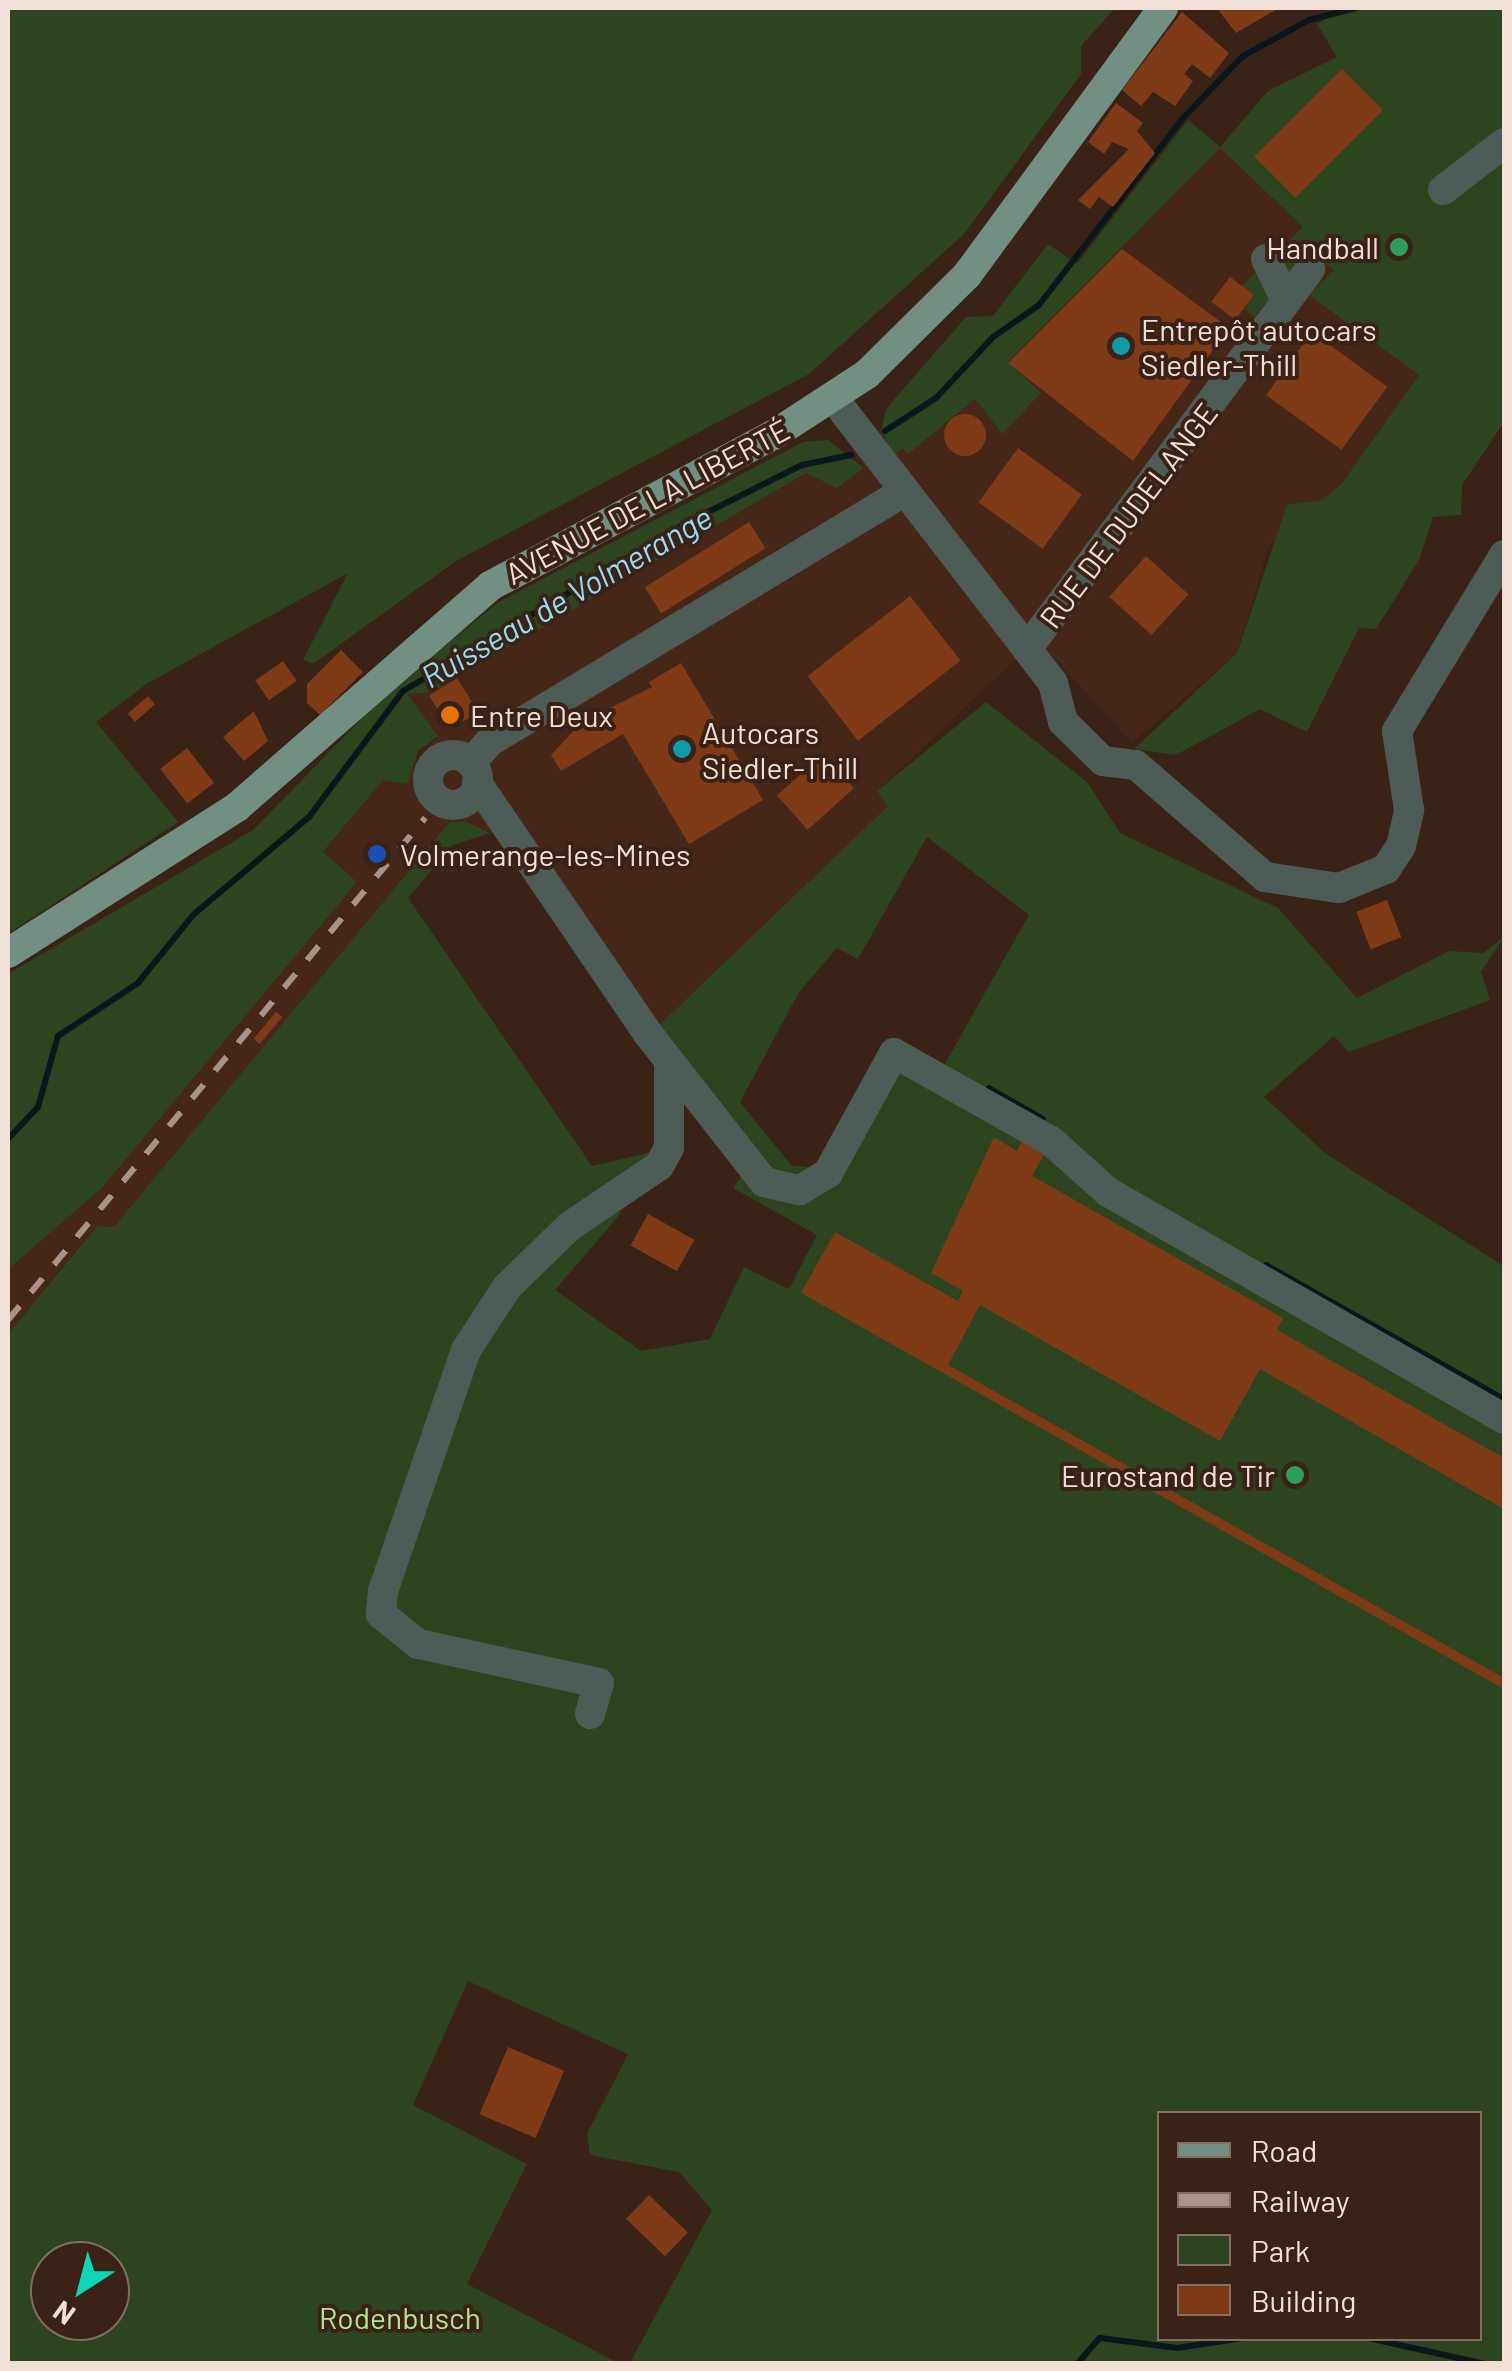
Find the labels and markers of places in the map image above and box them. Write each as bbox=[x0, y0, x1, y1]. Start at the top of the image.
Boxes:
place label: Handball bbox=[1266, 229, 1379, 265]
marker: Handball bbox=[1388, 236, 1410, 258]
place label: Entrepôt autocars Siedler-Thill bbox=[1141, 311, 1377, 382]
marker: Entrepôt autocars Siedler-Thill bbox=[1110, 335, 1132, 357]
place label: Entre Deux bbox=[470, 697, 613, 733]
marker: Entre Deux bbox=[439, 704, 461, 726]
place label: Autocars Siedler-Thill bbox=[702, 714, 858, 784]
marker: Autocars Siedler-Thill bbox=[671, 738, 693, 760]
place label: Volmerange-les-Mines bbox=[400, 836, 690, 872]
marker: Volmerange-les-Mines bbox=[364, 841, 390, 867]
place label: Eurostand de Tir bbox=[1061, 1457, 1275, 1493]
marker: Eurostand de Tir bbox=[1284, 1464, 1306, 1486]

